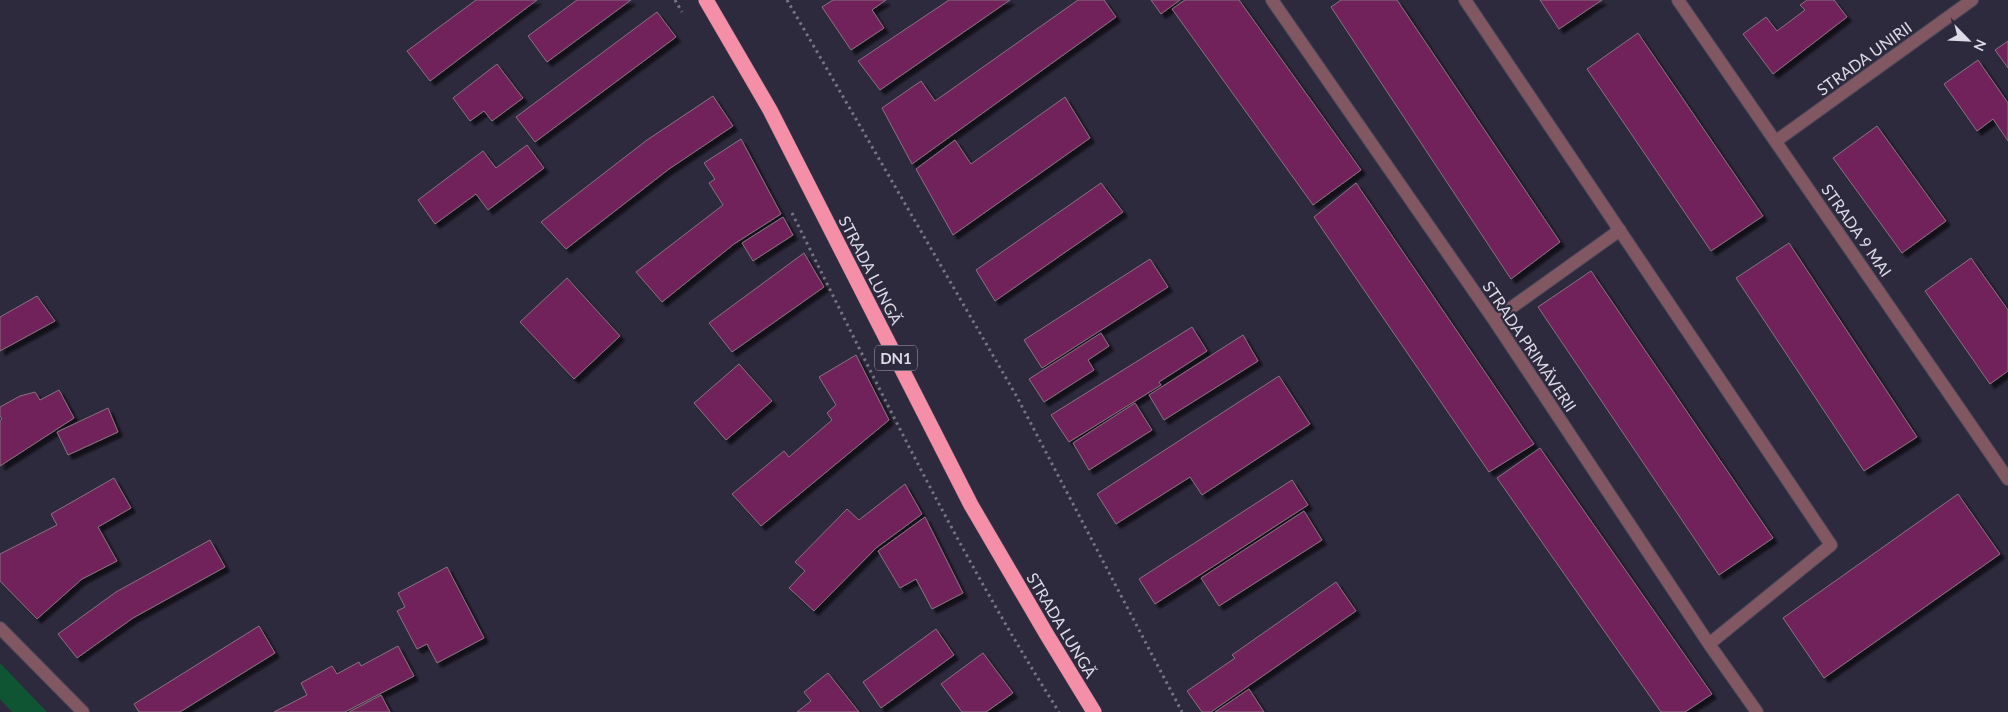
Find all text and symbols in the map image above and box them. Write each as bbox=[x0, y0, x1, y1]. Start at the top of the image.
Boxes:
north arrow bbox=[1943, 15, 1993, 65]
street label: STRADA UNIRII bbox=[1813, 17, 1915, 99]
text: N bbox=[1970, 37, 1990, 54]
street label: STRADA 9 MAI bbox=[1818, 180, 1896, 280]
street label: STRADA LUNGĂ bbox=[835, 212, 907, 328]
street label: STRADA PRIMĂVERII bbox=[1479, 277, 1581, 415]
road number: DN1 bbox=[875, 346, 917, 370]
street label: STRADA LUNGĂ bbox=[1023, 569, 1101, 681]

